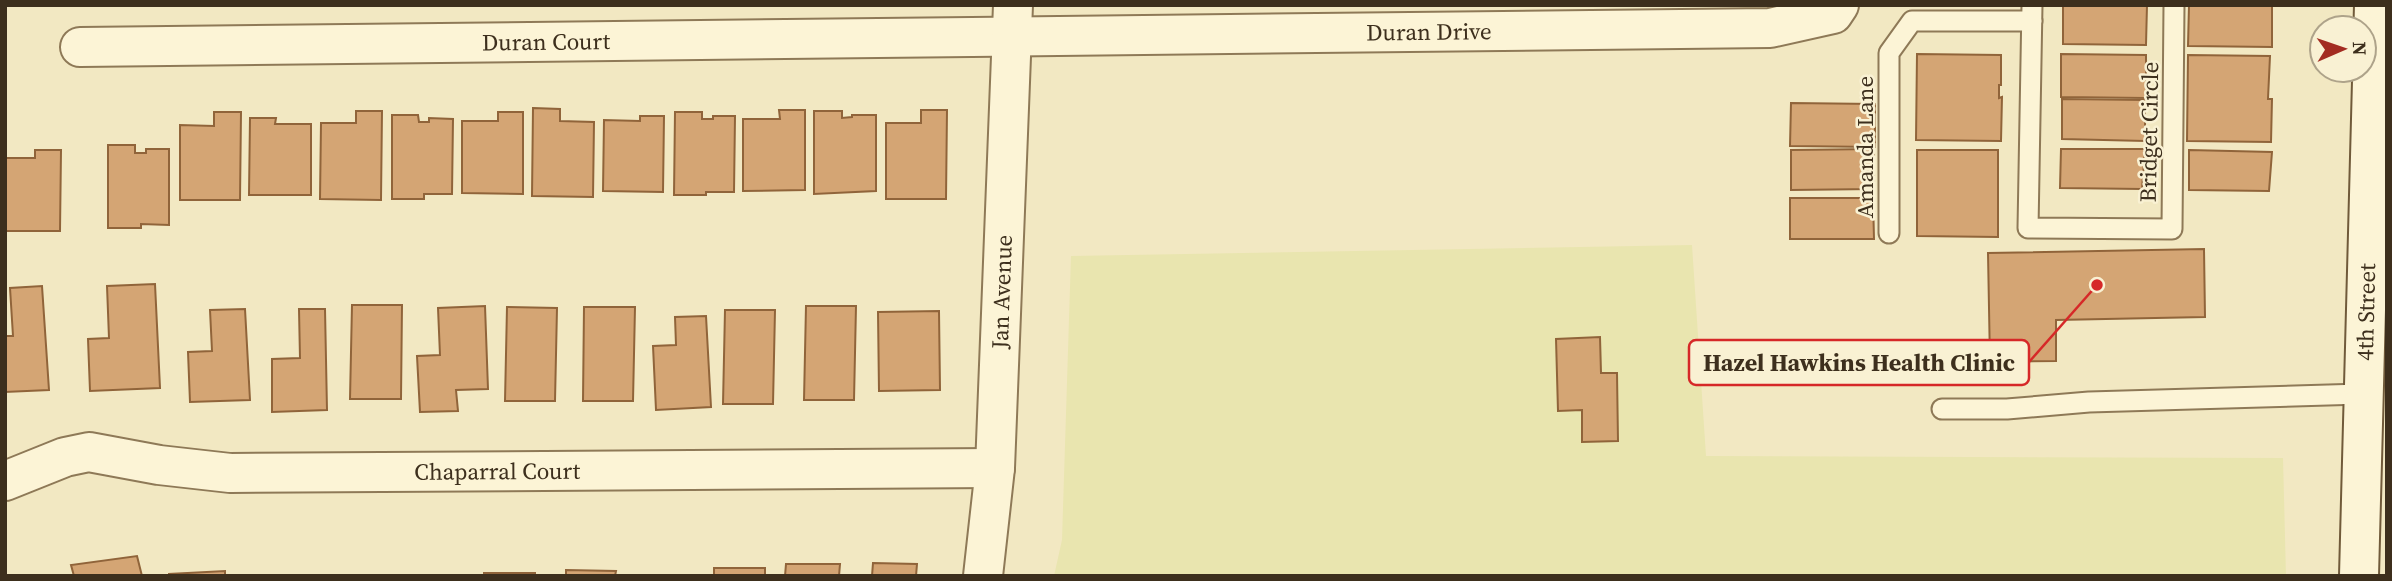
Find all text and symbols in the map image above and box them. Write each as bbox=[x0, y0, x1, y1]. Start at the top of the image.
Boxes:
north arrow bbox=[2308, 14, 2378, 84]
street label: Duran Drive bbox=[1366, 15, 1492, 49]
street label: Duran Court bbox=[482, 25, 611, 58]
text: N bbox=[2347, 41, 2373, 56]
street label: Bridget Circle bbox=[2132, 61, 2166, 203]
street label: Amanda Lane bbox=[1849, 76, 1881, 218]
street label: Jan Avenue bbox=[984, 234, 1020, 351]
street label: 4th Street bbox=[2349, 262, 2383, 361]
callout: Hazel Hawkins Health Clinic bbox=[1689, 340, 2029, 385]
text: Hazel Hawkins Health Clinic bbox=[1703, 346, 2015, 379]
street label: Chaparral Court bbox=[414, 455, 581, 488]

